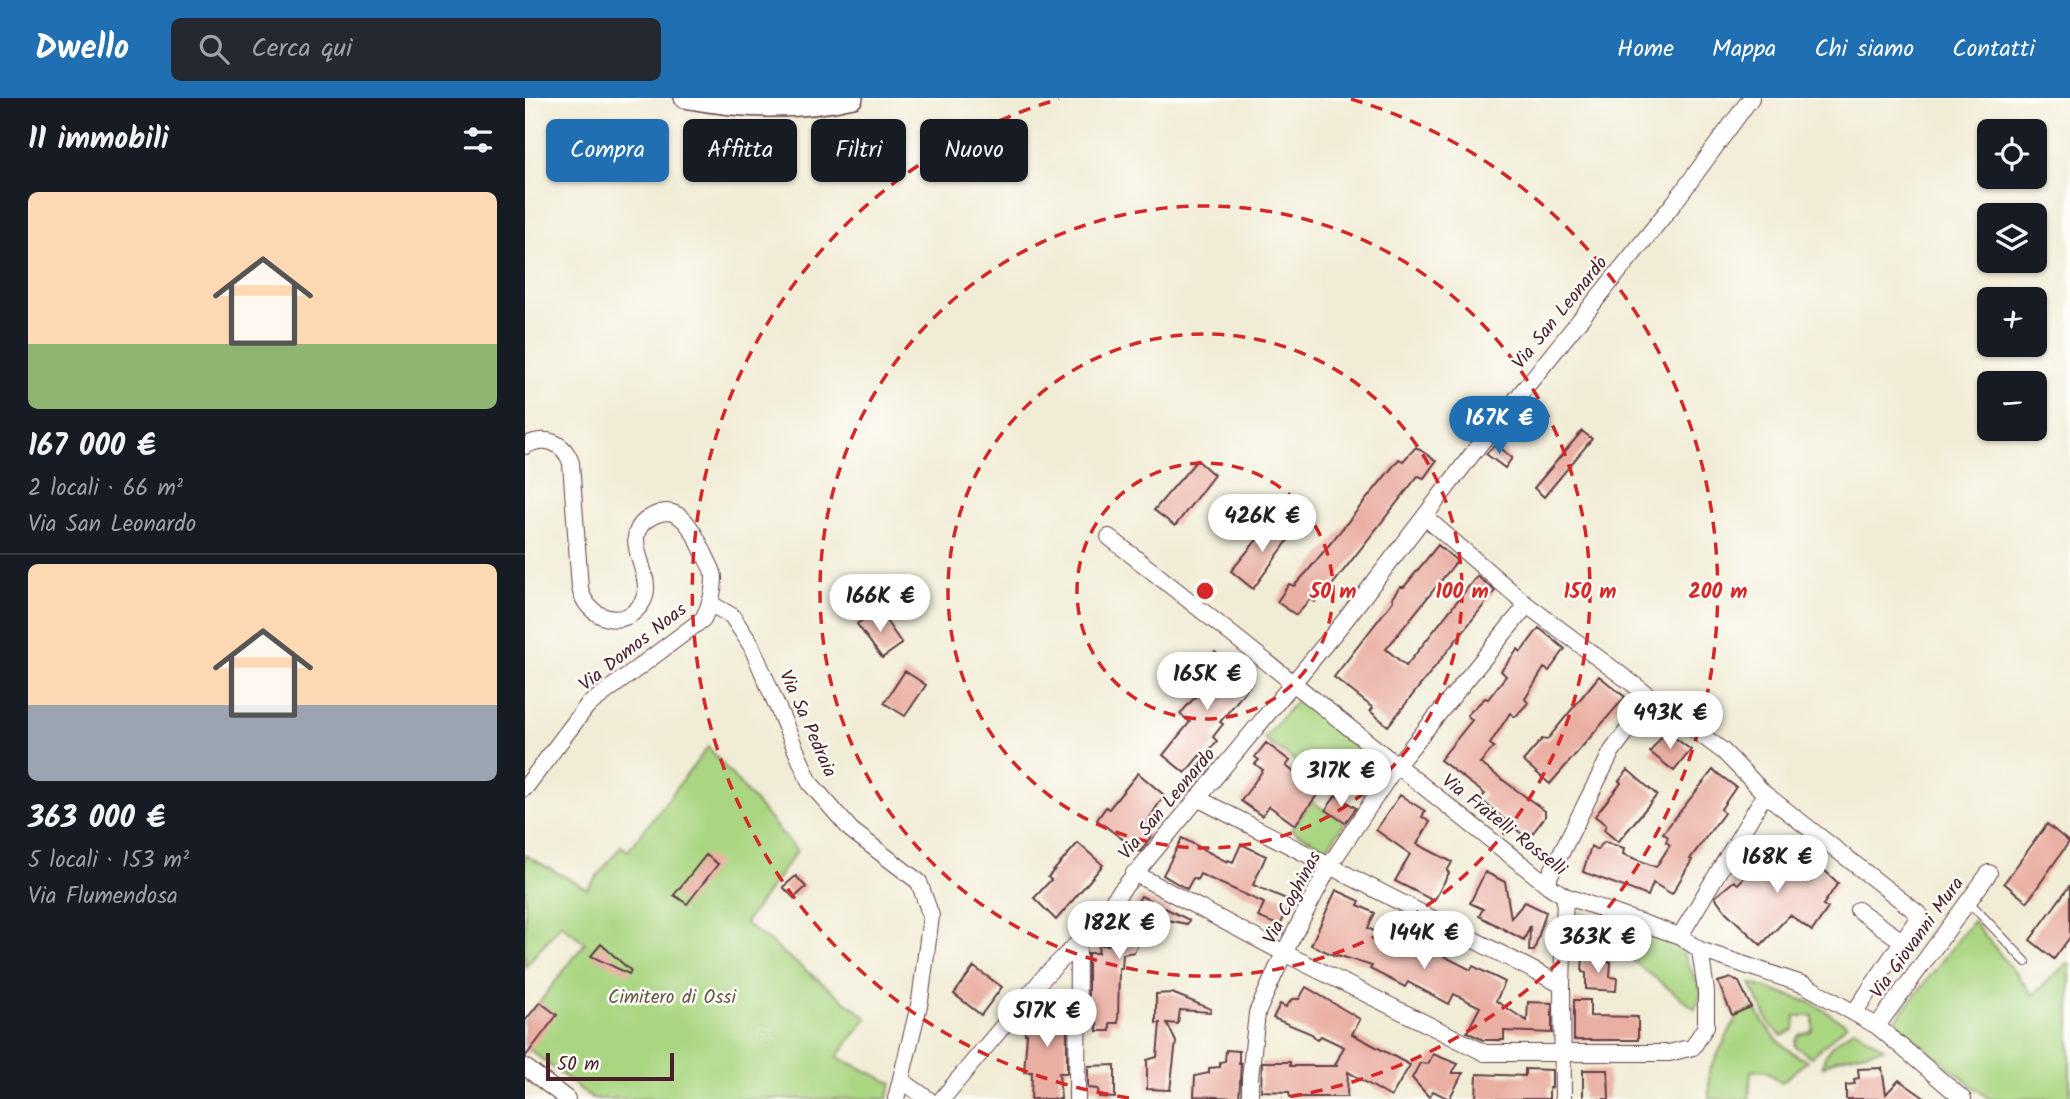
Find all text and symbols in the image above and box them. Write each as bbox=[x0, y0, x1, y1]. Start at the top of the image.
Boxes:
search box bbox=[171, 18, 661, 81]
text: Dwello bbox=[35, 23, 129, 76]
text: Cerca qui bbox=[251, 28, 352, 70]
icon: search bbox=[195, 30, 233, 68]
text: Home bbox=[1617, 30, 1674, 69]
text: Mappa bbox=[1712, 30, 1776, 69]
text: Chi siamo bbox=[1814, 30, 1914, 69]
text: Contatti bbox=[1952, 30, 2035, 69]
text: 11 immobili bbox=[28, 116, 169, 164]
chip: Compra bbox=[546, 119, 669, 182]
chip: Affitta bbox=[683, 119, 797, 182]
chip: Filtri bbox=[811, 119, 906, 182]
chip: Nuovo bbox=[920, 119, 1028, 182]
map controls bbox=[1977, 119, 2047, 441]
button: locate bbox=[1977, 119, 2047, 189]
icon: filters bbox=[459, 121, 497, 159]
button: layers bbox=[1977, 203, 2047, 273]
icon: home bbox=[200, 238, 326, 364]
street label: Via San Leonardo bbox=[1505, 250, 1616, 377]
button: + bbox=[1977, 287, 2047, 357]
button: − bbox=[1977, 371, 2047, 441]
pin: 167K € bbox=[1442, 396, 1556, 456]
text: 167K € bbox=[1465, 401, 1533, 437]
text: 167 000 € bbox=[28, 423, 156, 471]
text: 2 locali · 66 m² bbox=[28, 471, 183, 507]
pin: 426K € bbox=[1205, 494, 1319, 554]
text: 426K € bbox=[1224, 499, 1300, 535]
text: Via San Leonardo bbox=[28, 507, 196, 543]
pin: 166K € bbox=[823, 574, 937, 634]
text: 50 m bbox=[1309, 576, 1356, 609]
text: 100 m bbox=[1435, 576, 1489, 609]
text: 150 m bbox=[1563, 576, 1617, 609]
text: 200 m bbox=[1688, 576, 1748, 609]
text: 166K € bbox=[845, 579, 915, 615]
centre of rings bbox=[1193, 579, 1217, 603]
street label: Via Domos Noas bbox=[573, 596, 694, 699]
icon: home bbox=[200, 610, 326, 736]
pin: 165K € bbox=[1150, 652, 1264, 712]
text: 165K € bbox=[1173, 657, 1241, 693]
street label: Via Sa Pedraia bbox=[770, 665, 844, 782]
pin: 493K € bbox=[1613, 692, 1727, 751]
text: 493K € bbox=[1633, 696, 1707, 732]
street label: Via San Leonardo bbox=[1111, 741, 1224, 867]
pin: 317K € bbox=[1284, 750, 1398, 809]
text: 317K € bbox=[1307, 754, 1375, 790]
street label: Via Fratelli Rosselli bbox=[1435, 767, 1574, 885]
text: 363 000 € bbox=[28, 795, 165, 843]
pin: 168K € bbox=[1720, 836, 1834, 895]
text: 168K € bbox=[1742, 840, 1812, 876]
text: 5 locali · 153 m² bbox=[28, 843, 189, 879]
street label: Via Coghinas bbox=[1256, 846, 1330, 950]
street label: Via Giovanni Mura bbox=[1863, 871, 1972, 1005]
text: Via Flumendosa bbox=[28, 879, 178, 915]
pin: 182K € bbox=[1062, 902, 1176, 961]
text: 182K € bbox=[1083, 906, 1155, 942]
pin: 144K € bbox=[1367, 912, 1481, 971]
text: 144K € bbox=[1389, 916, 1459, 952]
pin: 363K € bbox=[1541, 916, 1655, 975]
text: 363K € bbox=[1561, 920, 1635, 956]
park label: Cimitero di Ossi bbox=[608, 983, 737, 1013]
pin: 517K € bbox=[990, 990, 1104, 1049]
text: 517K € bbox=[1014, 994, 1080, 1030]
scale bar bbox=[546, 1050, 674, 1082]
text: 50 m bbox=[557, 1050, 599, 1080]

